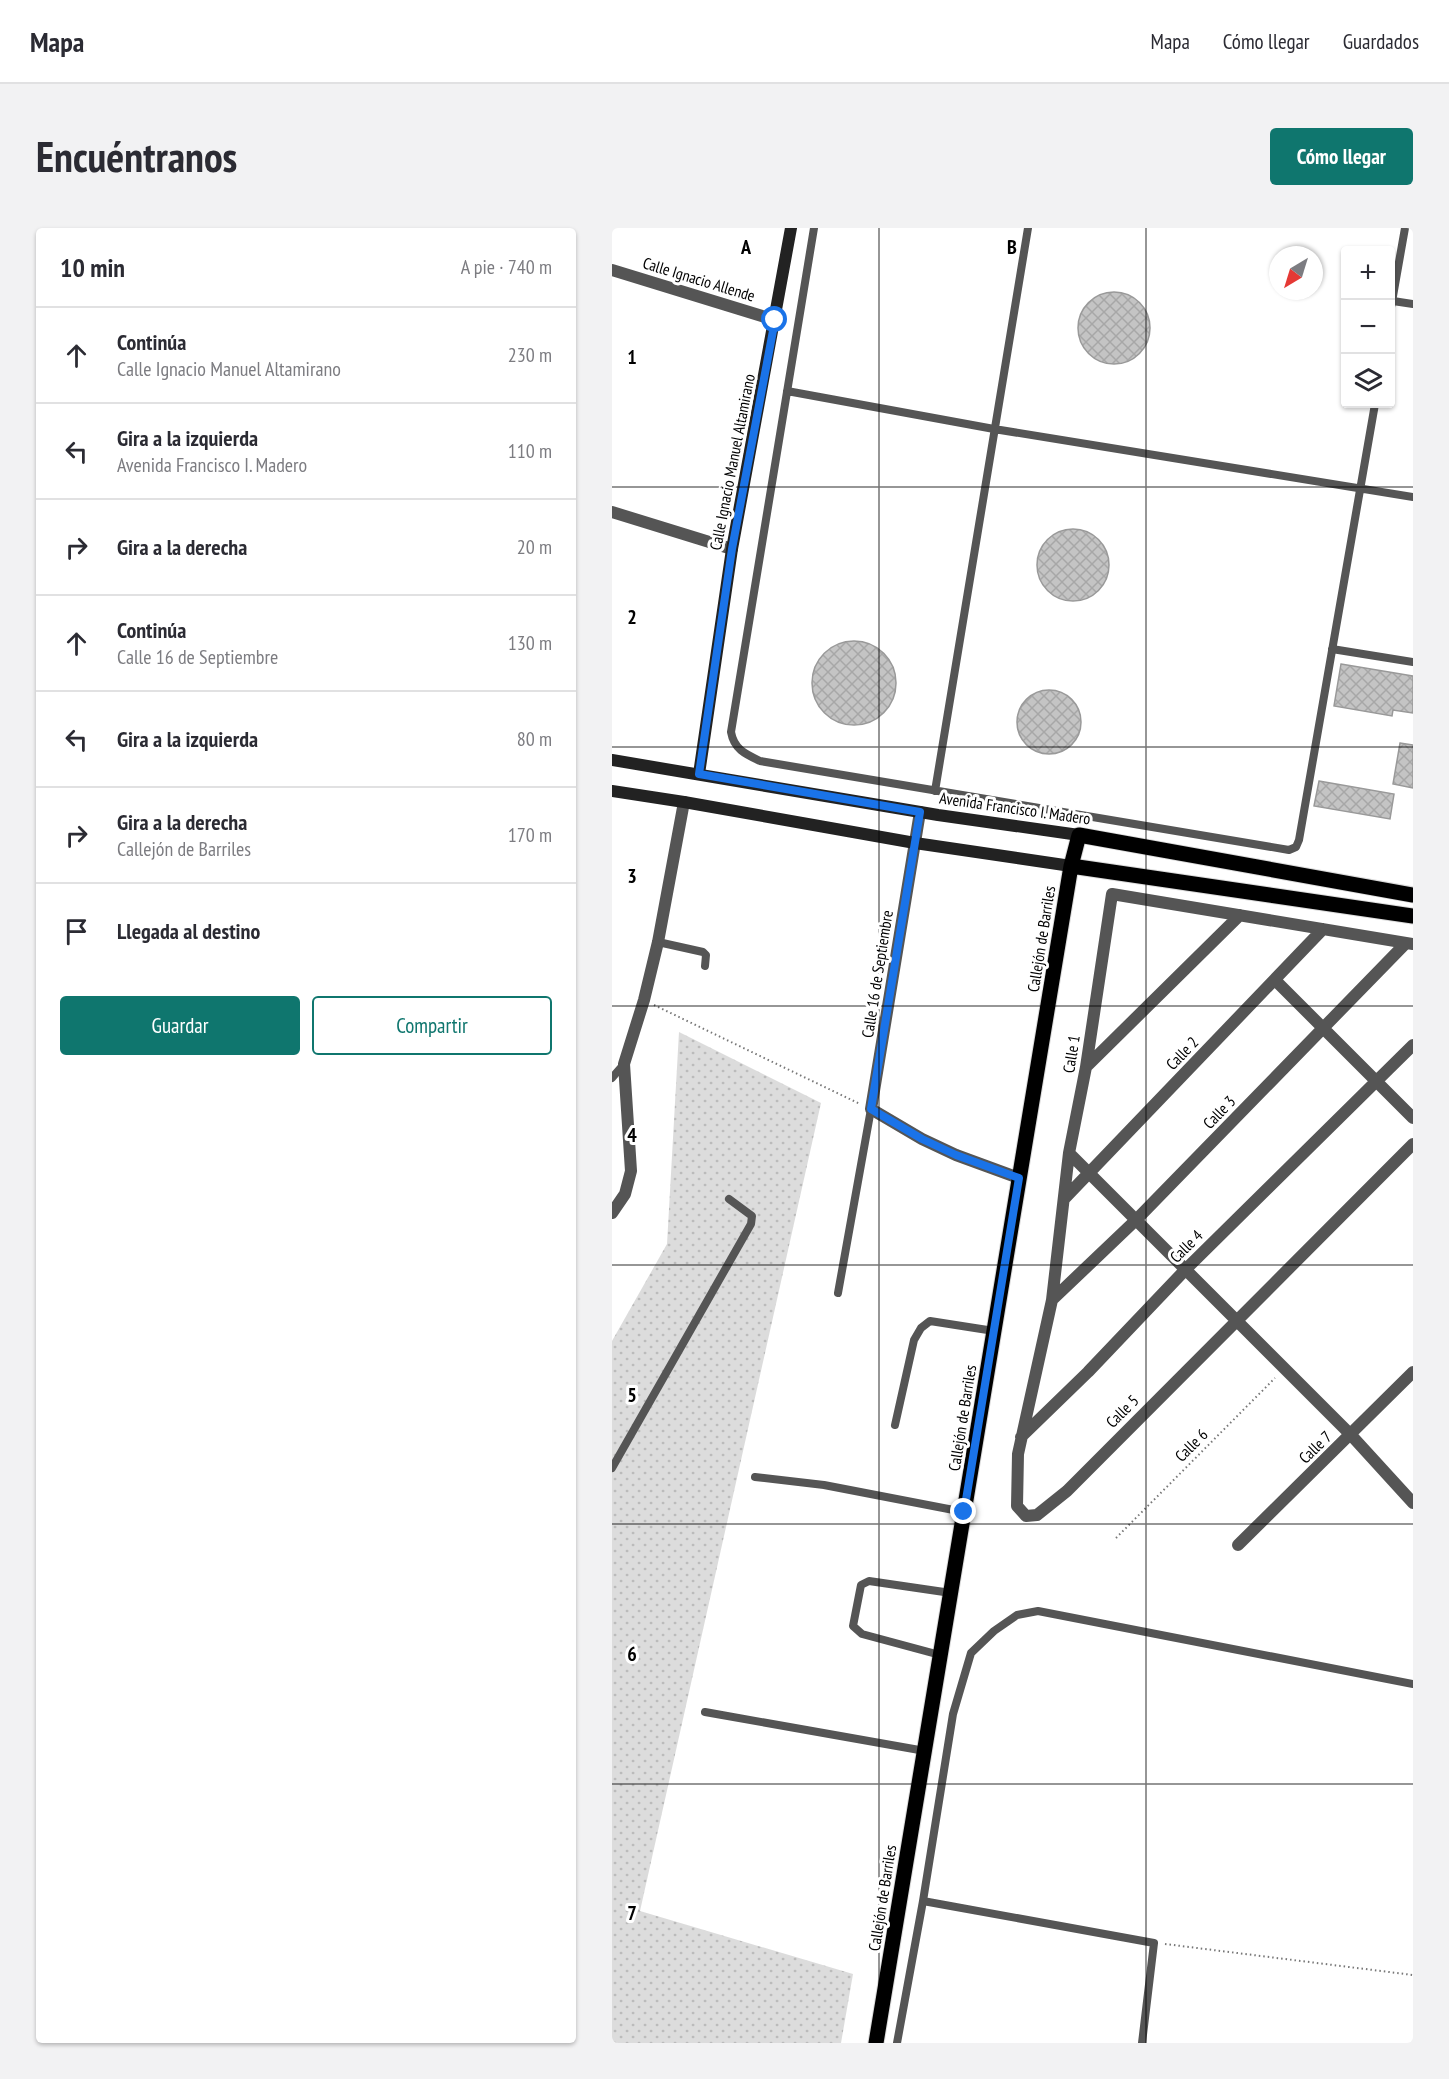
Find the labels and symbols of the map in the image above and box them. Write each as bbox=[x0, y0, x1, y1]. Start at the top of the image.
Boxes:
text: A bbox=[740, 234, 752, 260]
text: B bbox=[1007, 234, 1017, 260]
north arrow bbox=[1269, 246, 1323, 300]
street label: Calle Ignacio Allende bbox=[640, 252, 758, 306]
route start bbox=[761, 306, 787, 332]
text: 1 bbox=[627, 344, 637, 370]
street label: Calle Ignacio Manuel Altamirano bbox=[705, 372, 759, 552]
text: 2 bbox=[627, 604, 637, 630]
street label: Avenida Francisco I. Madero bbox=[938, 788, 1092, 829]
text: 3 bbox=[627, 863, 637, 889]
street label: Callejón de Barriles bbox=[1023, 884, 1059, 994]
street label: Calle 16 de Septiembre bbox=[857, 909, 897, 1039]
street label: Calle 2 bbox=[1162, 1032, 1202, 1074]
street label: Calle 1 bbox=[1058, 1034, 1084, 1074]
street label: Calle 3 bbox=[1199, 1091, 1239, 1133]
text: 4 bbox=[627, 1122, 637, 1148]
street label: Calle 4 bbox=[1165, 1225, 1207, 1267]
street label: Callejón de Barriles bbox=[944, 1363, 980, 1473]
text: 5 bbox=[627, 1382, 637, 1408]
street label: Calle 5 bbox=[1101, 1390, 1143, 1432]
street label: Calle 6 bbox=[1170, 1424, 1212, 1466]
street label: Calle 7 bbox=[1294, 1427, 1336, 1467]
route end bbox=[950, 1498, 976, 1524]
text: 6 bbox=[627, 1641, 637, 1667]
street label: Callejón de Barriles bbox=[864, 1843, 900, 1953]
text: 7 bbox=[627, 1900, 637, 1926]

